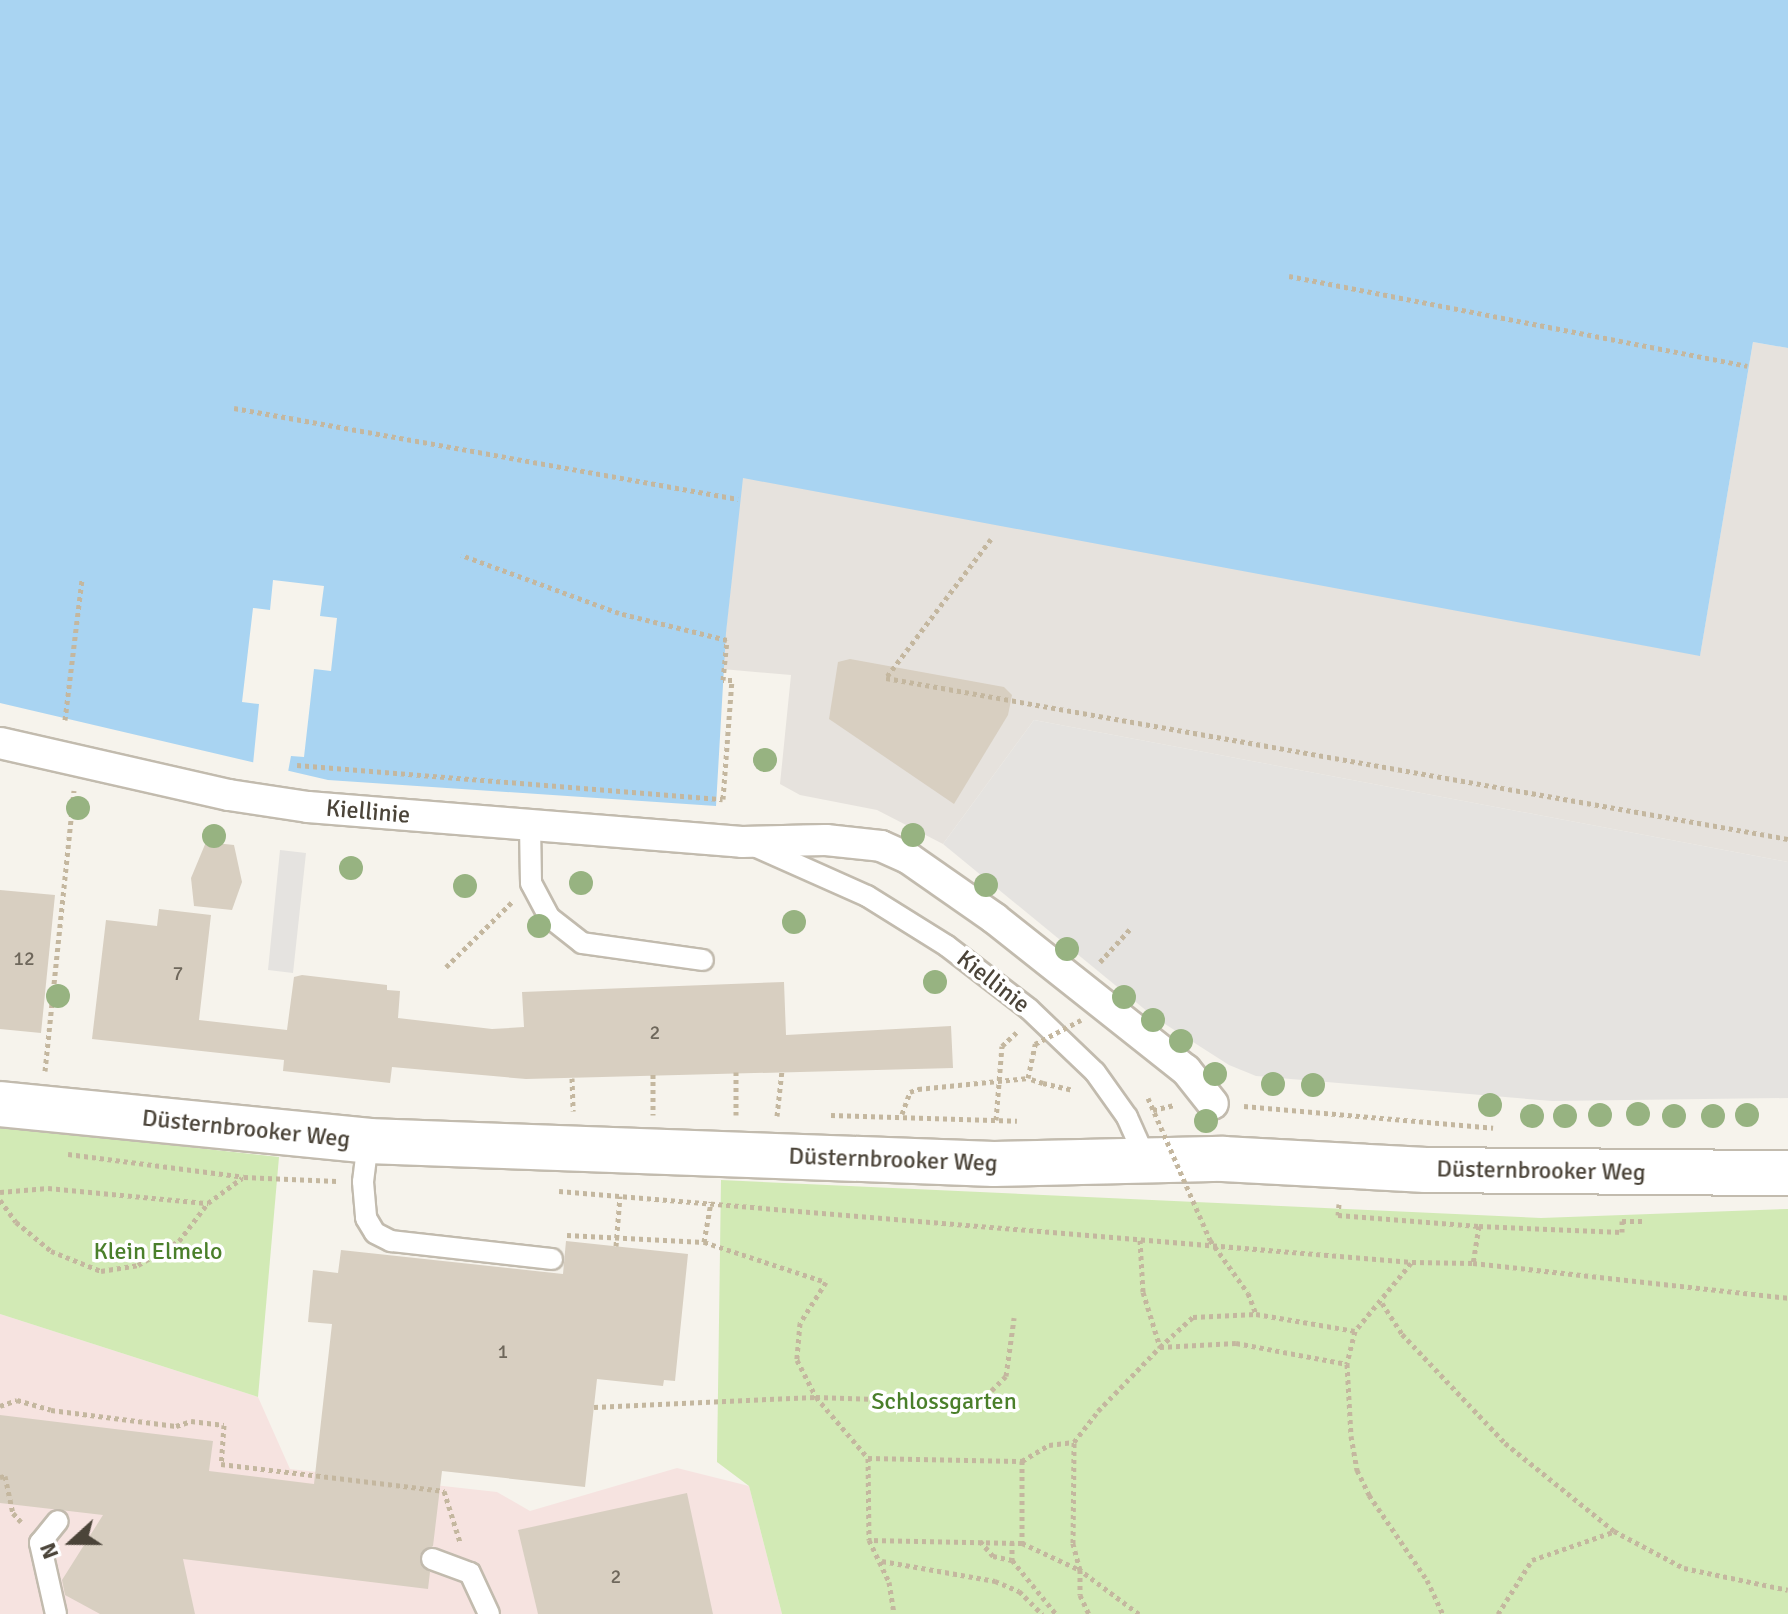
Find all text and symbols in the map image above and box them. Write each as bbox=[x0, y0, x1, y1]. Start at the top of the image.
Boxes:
street label: Kiellinie bbox=[325, 794, 411, 830]
street label: Kiellinie bbox=[951, 945, 1035, 1019]
house number: 12 bbox=[13, 946, 35, 970]
house number: 7 bbox=[173, 961, 183, 985]
house number: 2 bbox=[650, 1020, 660, 1044]
street label: Düsternbrooker Weg bbox=[141, 1104, 351, 1154]
street label: Düsternbrooker Weg bbox=[788, 1142, 998, 1178]
street label: Düsternbrooker Weg bbox=[1436, 1155, 1646, 1187]
park label: Klein Elmelo bbox=[93, 1238, 223, 1266]
house number: 1 bbox=[498, 1339, 508, 1363]
park label: Schlossgarten bbox=[871, 1388, 1017, 1416]
north arrow bbox=[32, 1502, 112, 1582]
text: N bbox=[34, 1539, 64, 1563]
house number: 2 bbox=[611, 1564, 621, 1588]

